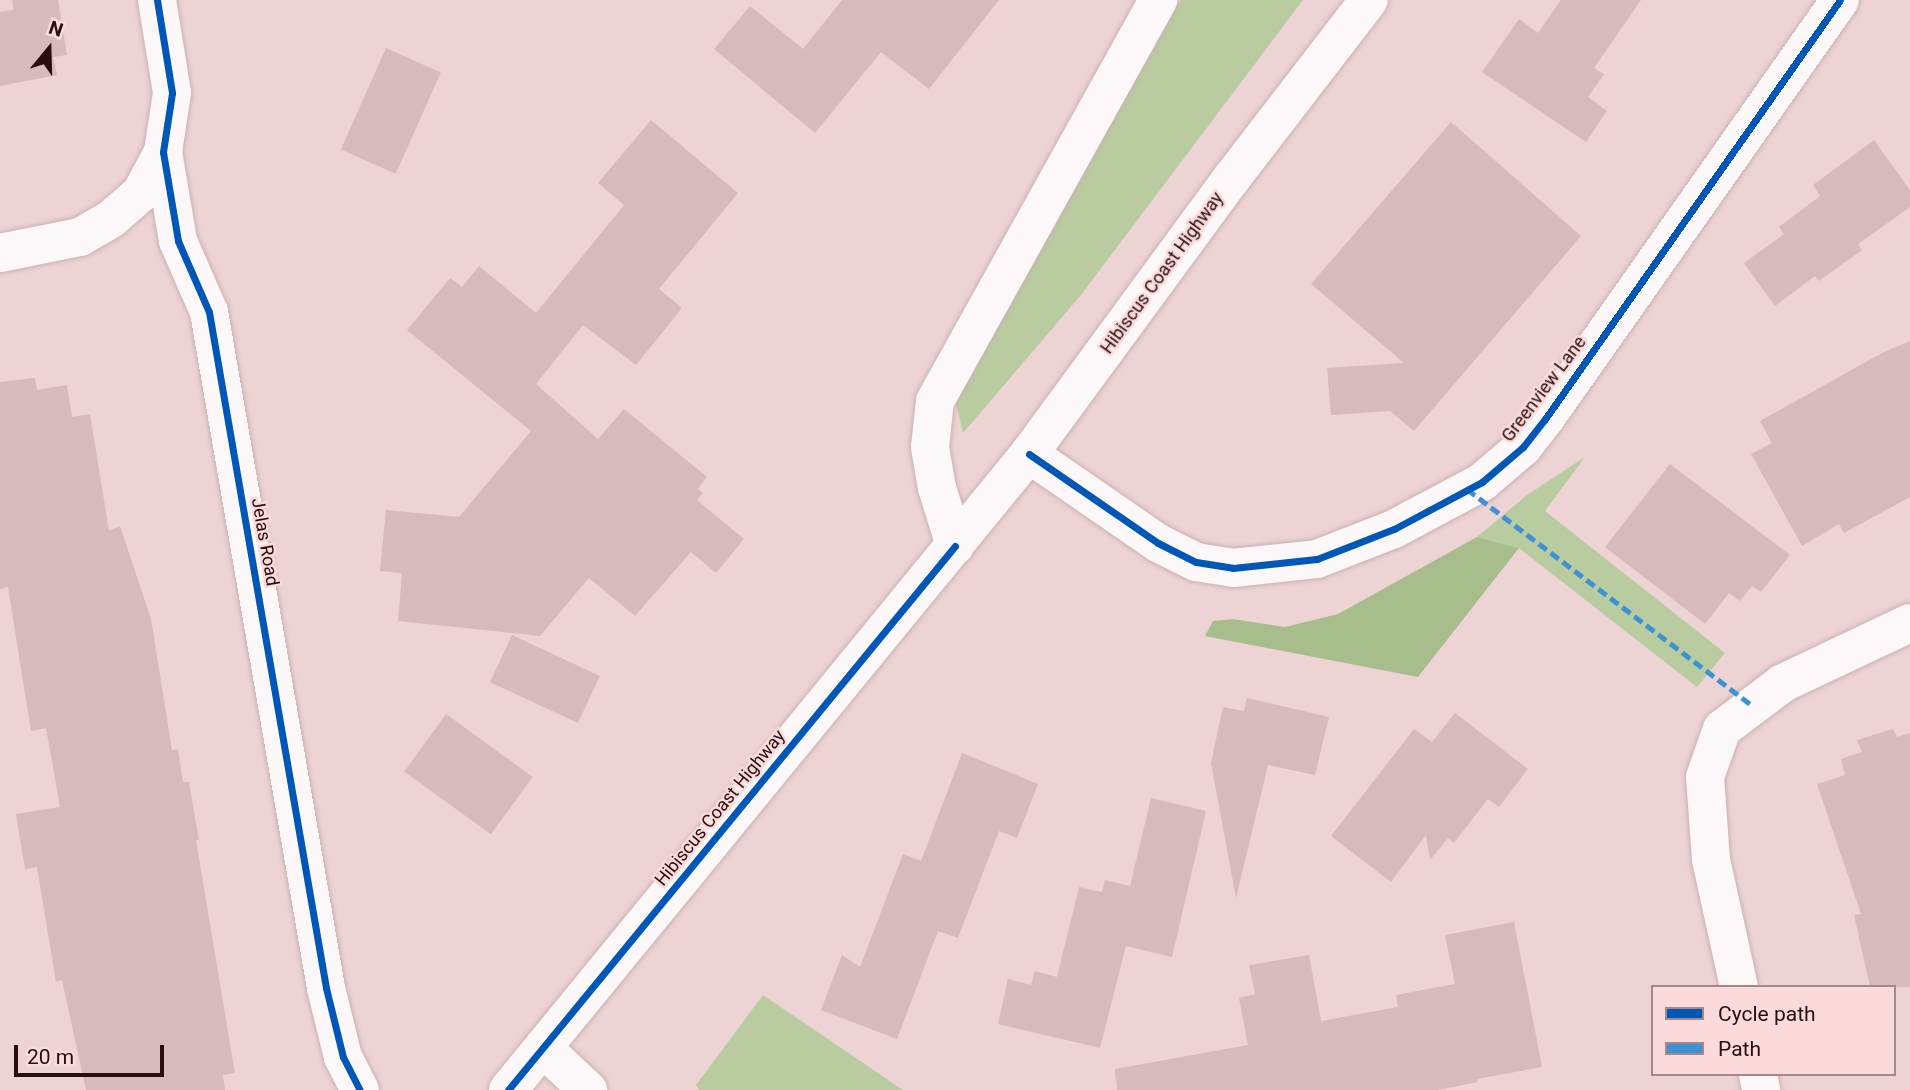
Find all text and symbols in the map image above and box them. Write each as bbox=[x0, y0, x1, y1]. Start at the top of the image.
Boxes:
north arrow bbox=[14, 14, 84, 84]
text: N bbox=[46, 16, 66, 42]
street label: Hibiscus Coast Highway bbox=[1096, 188, 1228, 358]
street label: Greenview Lane bbox=[1497, 332, 1591, 446]
street label: Jelas Road bbox=[247, 496, 283, 588]
street label: Hibiscus Coast Highway bbox=[650, 726, 790, 890]
legend bbox=[1651, 985, 1896, 1076]
text: Cycle path bbox=[1718, 1002, 1816, 1026]
scale bar bbox=[18, 1030, 168, 1074]
text: Path bbox=[1718, 1037, 1761, 1061]
text: 20 m bbox=[27, 1045, 74, 1069]

